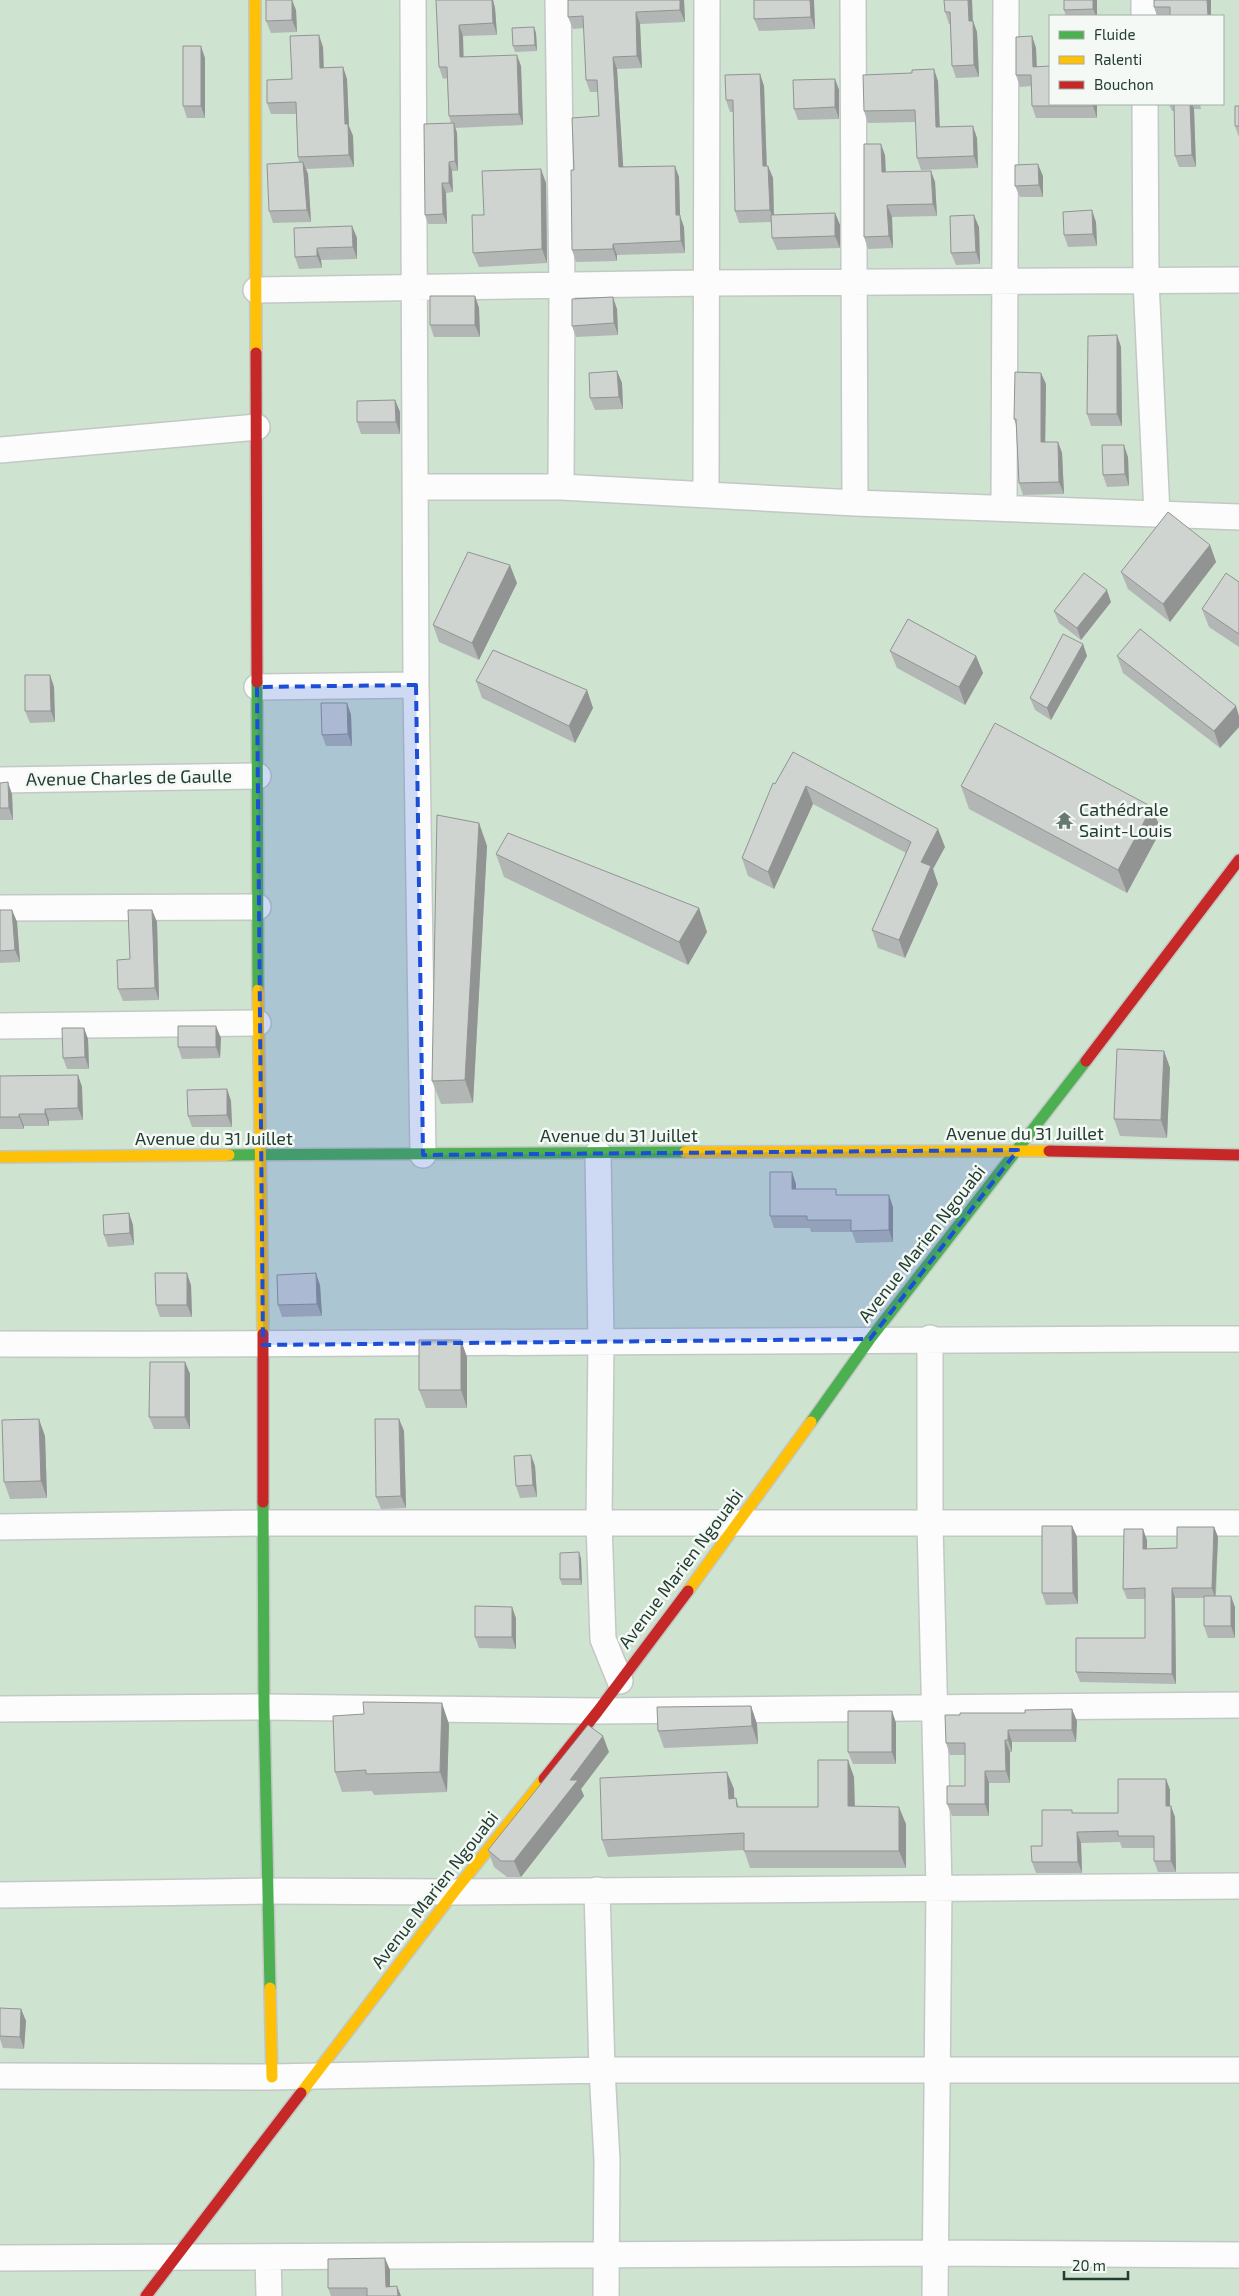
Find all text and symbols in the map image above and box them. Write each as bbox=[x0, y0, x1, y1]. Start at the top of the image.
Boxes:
legend bbox=[1049, 15, 1224, 105]
text: Fluide bbox=[1094, 25, 1135, 43]
text: Ralenti bbox=[1094, 50, 1142, 68]
text: Bouchon bbox=[1094, 75, 1154, 93]
street label: Avenue Charles de Gaulle bbox=[26, 764, 232, 790]
place label: Cathédrale Saint-Louis bbox=[1079, 798, 1172, 841]
temple icon: Cathédrale Saint-Louis bbox=[1055, 810, 1075, 830]
street label: Avenue du 31 Juillet bbox=[946, 1122, 1104, 1144]
street label: Avenue du 31 Juillet bbox=[540, 1124, 698, 1146]
street label: Avenue du 31 Juillet bbox=[135, 1127, 293, 1149]
street label: Avenue Marien Ngouabi bbox=[853, 1160, 989, 1326]
street label: Avenue Marien Ngouabi bbox=[613, 1484, 747, 1652]
street label: Avenue Marien Ngouabi bbox=[366, 1806, 502, 1972]
scale bar bbox=[1064, 2248, 1128, 2280]
text: 20 m bbox=[1072, 2256, 1106, 2274]

